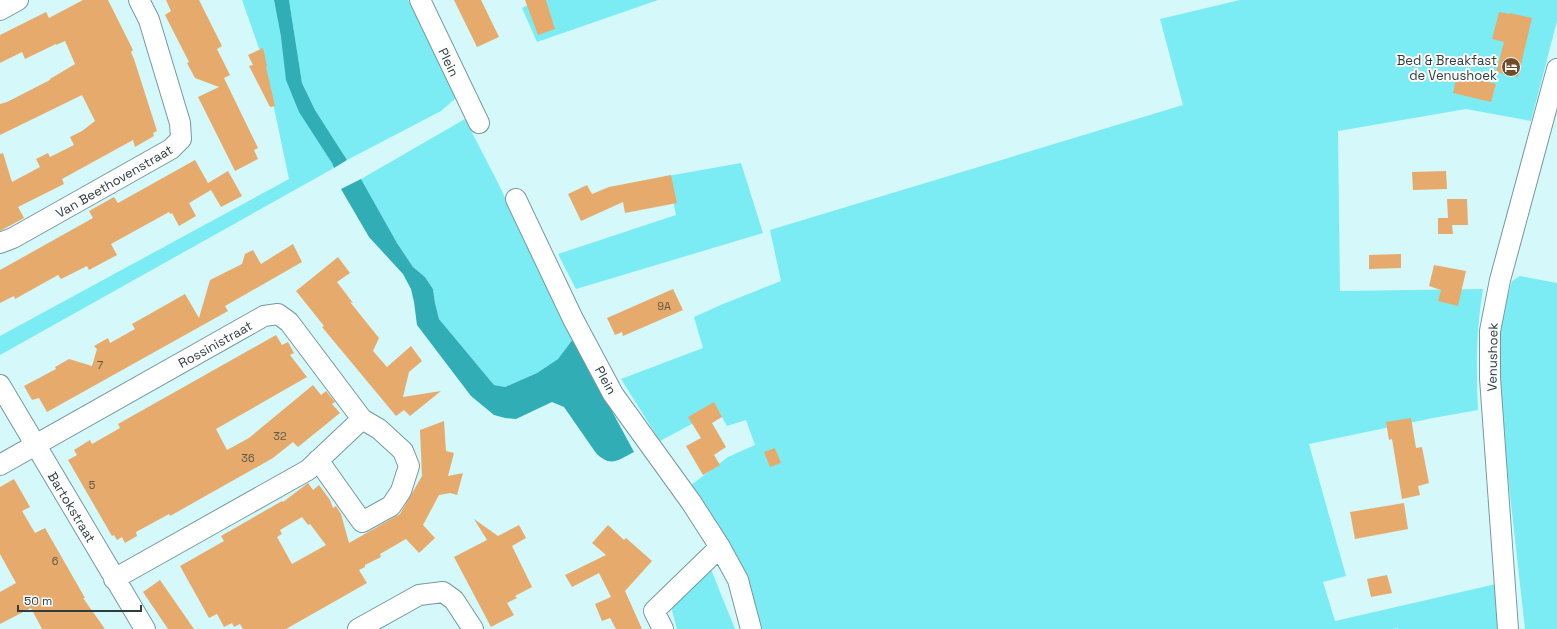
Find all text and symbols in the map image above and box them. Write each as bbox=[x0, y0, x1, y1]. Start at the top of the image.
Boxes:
street label: Plein bbox=[434, 45, 463, 79]
place label: Bed & Breakfast de Venushoek bbox=[1397, 52, 1497, 84]
hotel icon: Bed & Breakfast de Venushoek bbox=[1500, 56, 1522, 78]
street label: Van Beethovenstraat bbox=[53, 141, 176, 222]
house number: 9A bbox=[657, 299, 671, 313]
street label: Rossinistraat bbox=[175, 317, 255, 372]
street label: Venushoek bbox=[1483, 323, 1502, 391]
house number: 7 bbox=[97, 358, 103, 372]
street label: Plein bbox=[591, 363, 620, 397]
house number: 32 bbox=[273, 429, 287, 443]
house number: 36 bbox=[241, 451, 255, 465]
street label: Bartokstraat bbox=[44, 469, 99, 546]
house number: 5 bbox=[89, 478, 96, 492]
house number: 6 bbox=[52, 554, 59, 568]
scale bar bbox=[18, 587, 141, 613]
text: 50 m bbox=[24, 593, 52, 609]

